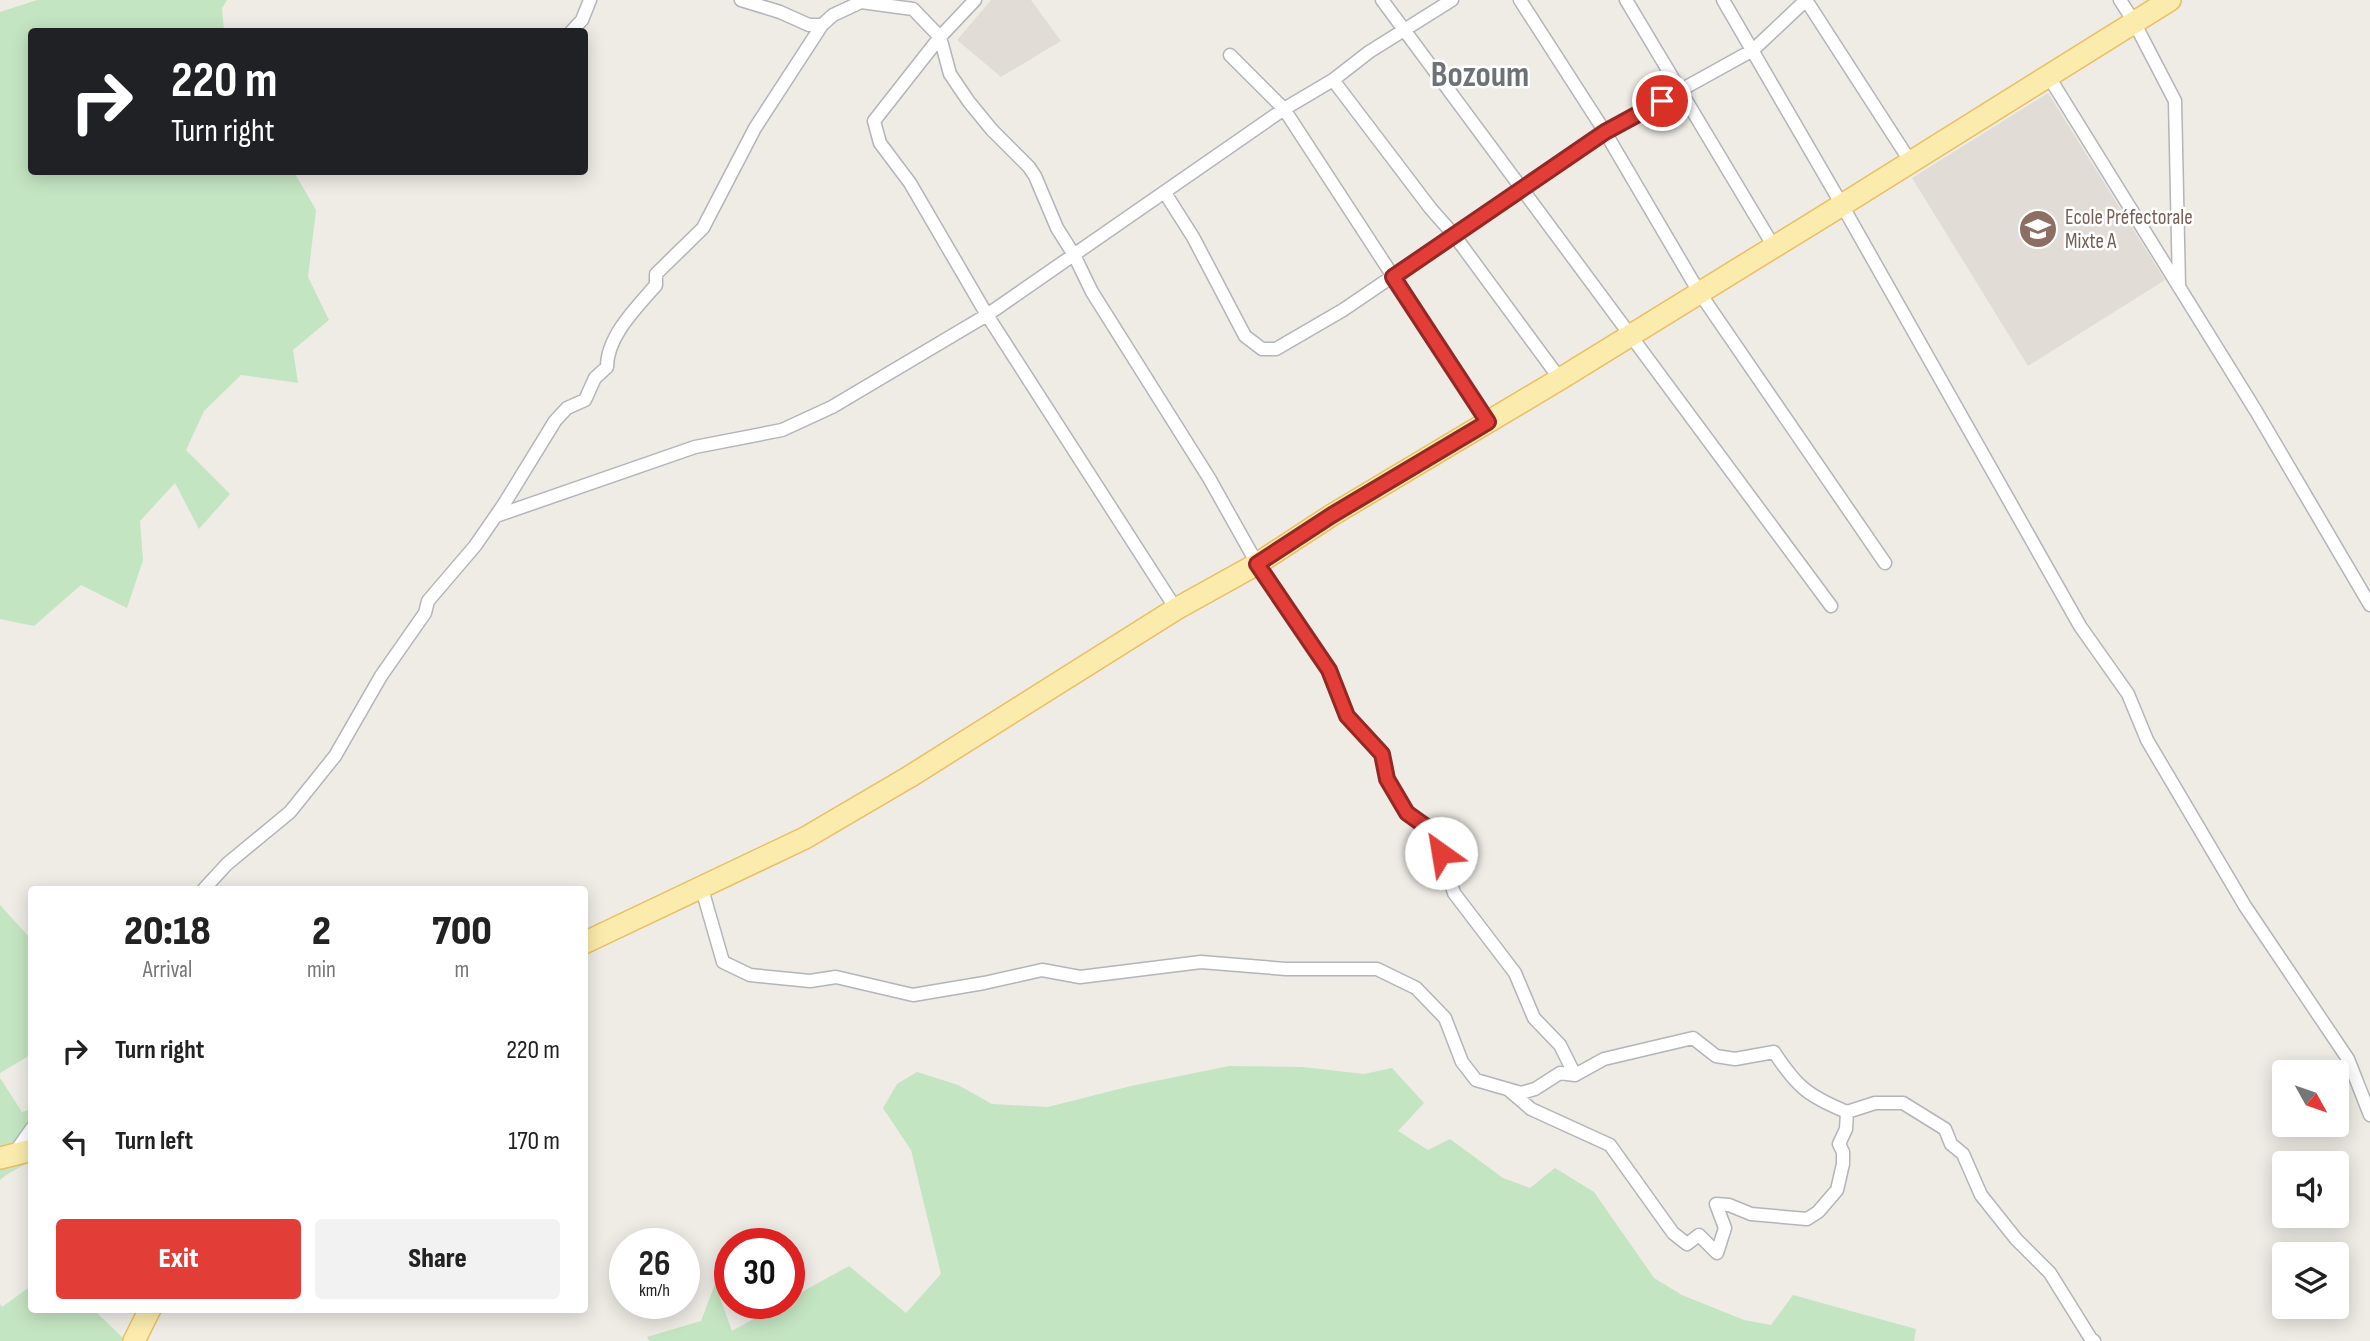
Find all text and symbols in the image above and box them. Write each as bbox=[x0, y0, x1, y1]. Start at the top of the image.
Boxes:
text: 220 m bbox=[171, 52, 277, 111]
district label: Bozoum bbox=[1431, 54, 1529, 97]
icon: right bbox=[56, 56, 147, 147]
pin bbox=[1632, 71, 1692, 131]
icon: arrive bbox=[1643, 82, 1681, 120]
text: Turn right bbox=[171, 112, 275, 151]
place label: Ecole Préfectorale Mixte A bbox=[2065, 205, 2193, 254]
school or university icon: Ecole Préfectorale Mixte A bbox=[2017, 208, 2059, 250]
position arrow bbox=[1404, 816, 1478, 890]
text: 20:18 bbox=[124, 906, 211, 957]
text: 2 bbox=[312, 906, 331, 957]
text: 700 bbox=[432, 906, 492, 957]
text: Arrival bbox=[143, 956, 192, 984]
text: min bbox=[307, 956, 336, 984]
text: m bbox=[454, 956, 469, 984]
icon: right bbox=[56, 1032, 94, 1070]
text: Turn right bbox=[115, 1035, 204, 1066]
text: 220 m bbox=[506, 1035, 560, 1066]
north arrow bbox=[2272, 1060, 2348, 1138]
map controls bbox=[2272, 1060, 2349, 1319]
icon: left bbox=[56, 1123, 94, 1161]
text: Turn left bbox=[115, 1126, 193, 1157]
text: 170 m bbox=[508, 1126, 560, 1157]
button: sound bbox=[2272, 1151, 2349, 1228]
button: Exit bbox=[56, 1219, 301, 1299]
button: Share bbox=[315, 1219, 560, 1299]
speed limit sign: 30 bbox=[714, 1228, 805, 1319]
button: layers bbox=[2272, 1242, 2349, 1319]
text: 26 bbox=[639, 1243, 670, 1286]
text: km/h bbox=[639, 1280, 670, 1301]

